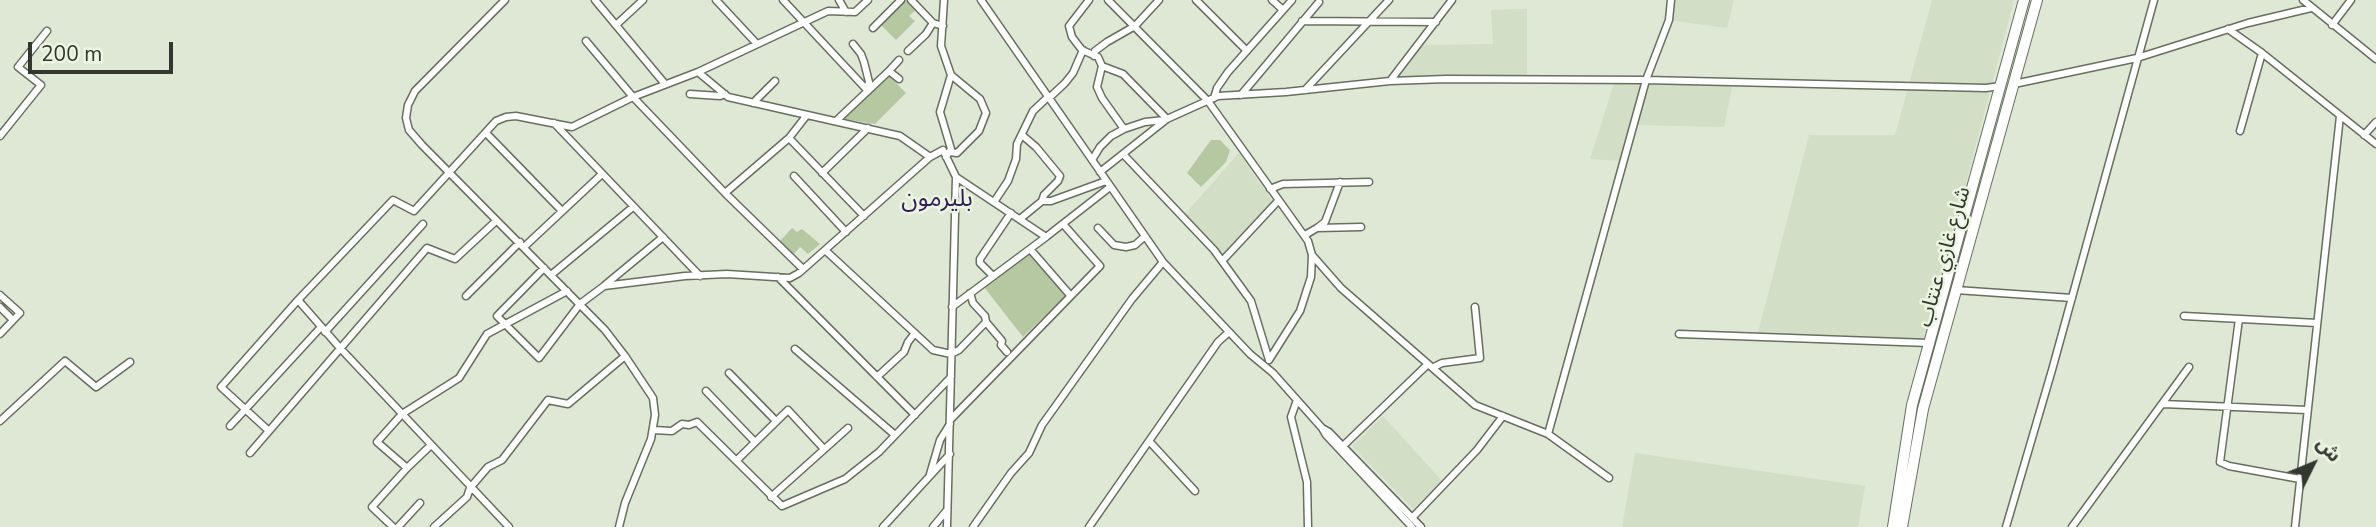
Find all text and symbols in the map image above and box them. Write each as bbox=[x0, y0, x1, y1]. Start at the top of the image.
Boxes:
scale bar bbox=[32, 28, 177, 72]
text: 200 m bbox=[41, 40, 102, 68]
street label: شارع غازي عنتاب bbox=[1913, 184, 1977, 330]
district label: بليرمون bbox=[901, 186, 973, 214]
north arrow bbox=[2278, 429, 2348, 499]
text: ش bbox=[2310, 431, 2347, 468]

